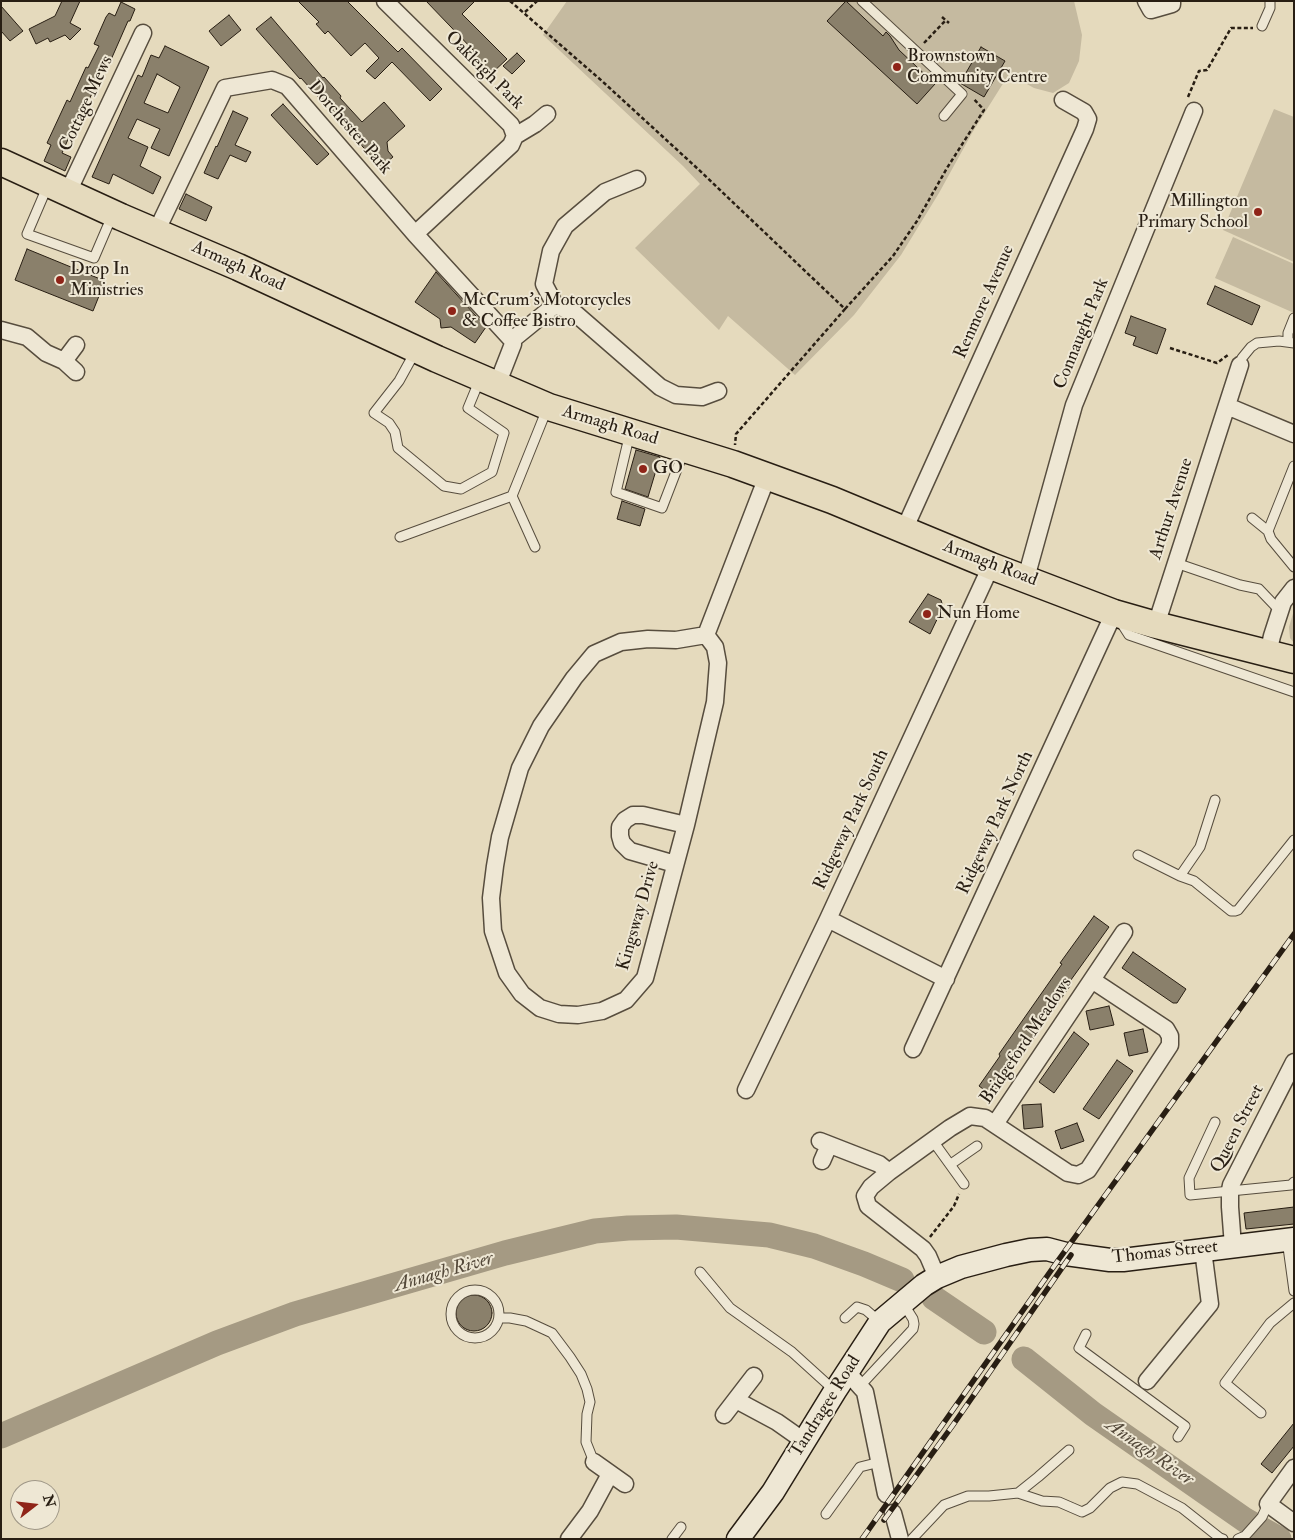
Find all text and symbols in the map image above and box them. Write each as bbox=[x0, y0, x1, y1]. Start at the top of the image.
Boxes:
street label: Oakleigh Park bbox=[440, 27, 528, 115]
place label: Brownstown Community Centre bbox=[907, 46, 1047, 88]
street label: Cottage Mews bbox=[55, 53, 119, 155]
marker: Brownstown Community Centre bbox=[891, 61, 903, 73]
street label: Dorchester Park bbox=[302, 77, 396, 179]
place label: Millington Primary School bbox=[1138, 191, 1248, 233]
marker: Millington Primary School bbox=[1252, 206, 1264, 218]
street label: Armagh Road bbox=[188, 237, 288, 297]
street label: Renmore Avenue bbox=[950, 242, 1020, 362]
place label: Drop In Ministries bbox=[70, 259, 143, 302]
marker: Drop In Ministries bbox=[54, 274, 66, 286]
street label: Connaught Park bbox=[1050, 275, 1114, 393]
place label: McCrum's Motorcycles & Coffee Bistro bbox=[462, 290, 631, 332]
marker: McCrum's Motorcycles & Coffee Bistro bbox=[446, 305, 458, 317]
street label: Armagh Road bbox=[559, 401, 661, 451]
street label: Arthur Avenue bbox=[1145, 456, 1199, 562]
place label: GO bbox=[653, 458, 683, 480]
marker: GO bbox=[637, 463, 649, 475]
street label: Armagh Road bbox=[940, 536, 1040, 592]
place label: Nun Home bbox=[937, 603, 1020, 625]
marker: Nun Home bbox=[921, 608, 933, 620]
street label: Ridgeway Park South bbox=[810, 746, 894, 894]
street label: Ridgeway Park North bbox=[953, 748, 1039, 898]
street label: Kingsway Drive bbox=[613, 859, 665, 973]
street label: Bridgeford Meadows bbox=[976, 973, 1078, 1109]
street label: Queen Street bbox=[1207, 1081, 1269, 1177]
street label: Thomas Street bbox=[1111, 1237, 1219, 1269]
water label: Annagh River bbox=[392, 1248, 496, 1298]
street label: Tandragee Road bbox=[786, 1352, 866, 1462]
water label: Annagh River bbox=[1101, 1414, 1197, 1492]
north arrow bbox=[10, 1480, 60, 1530]
text: N bbox=[39, 1493, 59, 1509]

